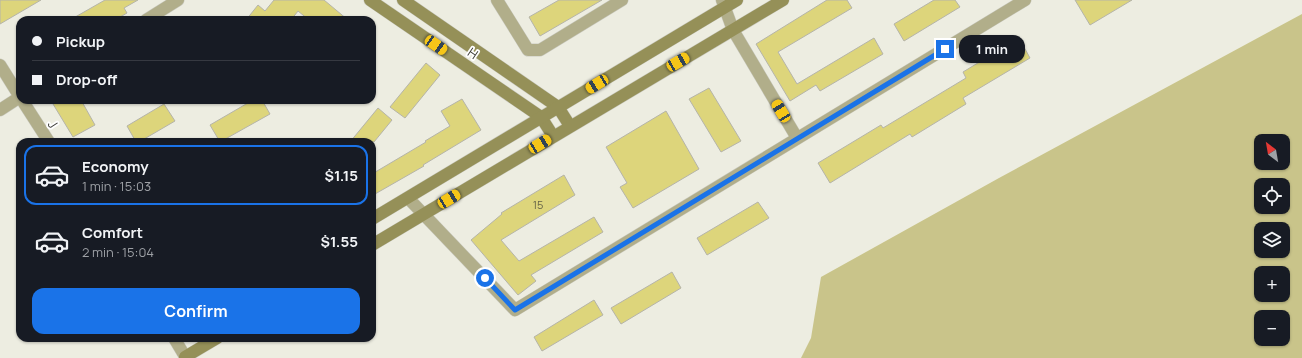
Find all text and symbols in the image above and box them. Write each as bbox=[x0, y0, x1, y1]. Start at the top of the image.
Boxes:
text: Pickup bbox=[56, 31, 105, 52]
car bbox=[423, 33, 449, 57]
callout: 1 min bbox=[959, 35, 1025, 63]
route end bbox=[936, 40, 954, 58]
text: 1 min bbox=[976, 40, 1008, 58]
street label: H bbox=[464, 43, 482, 63]
car bbox=[665, 51, 691, 73]
text: Drop-off bbox=[56, 69, 117, 90]
car bbox=[584, 73, 610, 95]
car bbox=[770, 98, 792, 124]
street label: J bbox=[44, 117, 62, 131]
car bbox=[527, 133, 553, 155]
north arrow bbox=[1254, 134, 1290, 170]
map controls bbox=[1254, 134, 1290, 346]
text: Economy bbox=[82, 156, 149, 177]
icon: car bbox=[34, 157, 70, 193]
text: $1.15 bbox=[324, 165, 358, 186]
text: 1 min · 15:03 bbox=[82, 177, 151, 195]
button: locate bbox=[1254, 178, 1290, 214]
car bbox=[436, 188, 462, 210]
house number: 15 bbox=[533, 197, 543, 212]
text: Comfort bbox=[82, 222, 143, 243]
button: layers bbox=[1254, 222, 1290, 258]
icon: car bbox=[34, 223, 70, 259]
text: $1.55 bbox=[320, 231, 358, 252]
text: 2 min · 15:04 bbox=[82, 243, 154, 261]
button: + bbox=[1254, 266, 1290, 302]
route start bbox=[476, 269, 494, 287]
button: Confirm bbox=[32, 288, 360, 334]
button: − bbox=[1254, 310, 1290, 346]

